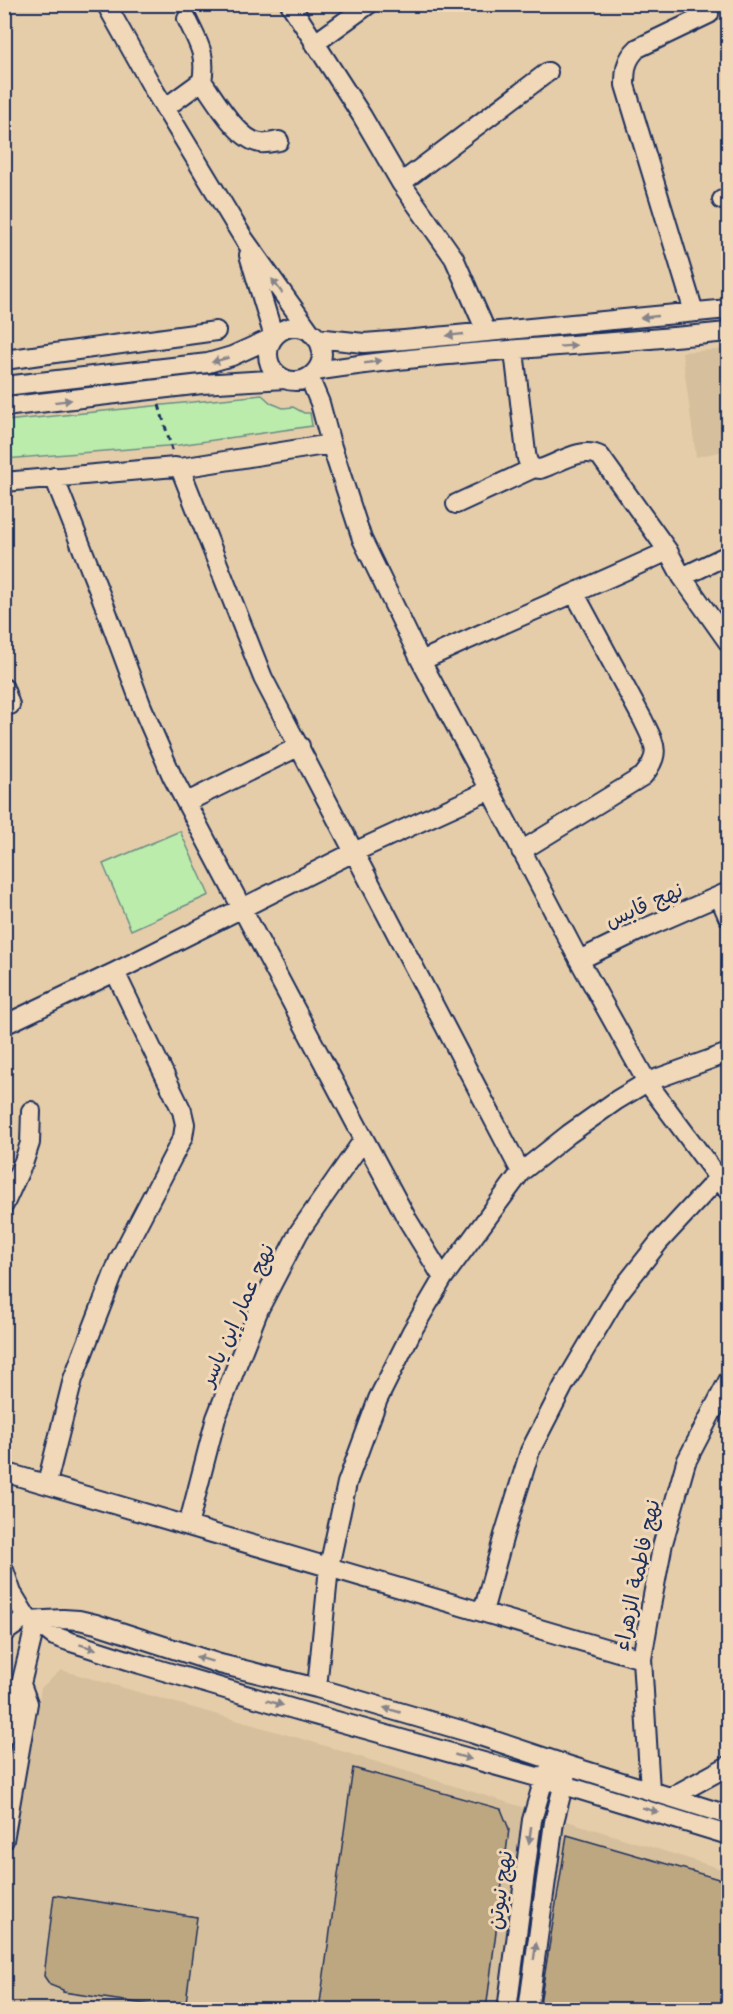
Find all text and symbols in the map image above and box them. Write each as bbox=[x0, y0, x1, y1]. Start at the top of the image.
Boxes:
one-way arrow bbox=[272, 279, 284, 294]
one-way arrow bbox=[640, 312, 659, 322]
one-way arrow bbox=[446, 330, 465, 340]
one-way arrow bbox=[558, 342, 577, 351]
one-way arrow bbox=[211, 356, 229, 365]
one-way arrow bbox=[364, 358, 383, 367]
one-way arrow bbox=[53, 396, 72, 406]
street label: نهج قابس bbox=[599, 872, 687, 935]
street label: نهج عمار إبن ياسر bbox=[188, 1237, 281, 1393]
street label: نهج فاطمة الزهراء bbox=[603, 1496, 667, 1653]
one-way arrow bbox=[79, 1643, 97, 1652]
one-way arrow bbox=[195, 1654, 213, 1663]
one-way arrow bbox=[266, 1699, 284, 1708]
one-way arrow bbox=[383, 1704, 401, 1714]
one-way arrow bbox=[454, 1753, 472, 1762]
one-way arrow bbox=[641, 1806, 659, 1815]
one-way arrow bbox=[526, 1826, 535, 1845]
street label: نهج نيوتن bbox=[477, 1848, 519, 1931]
one-way arrow bbox=[530, 1942, 540, 1961]

